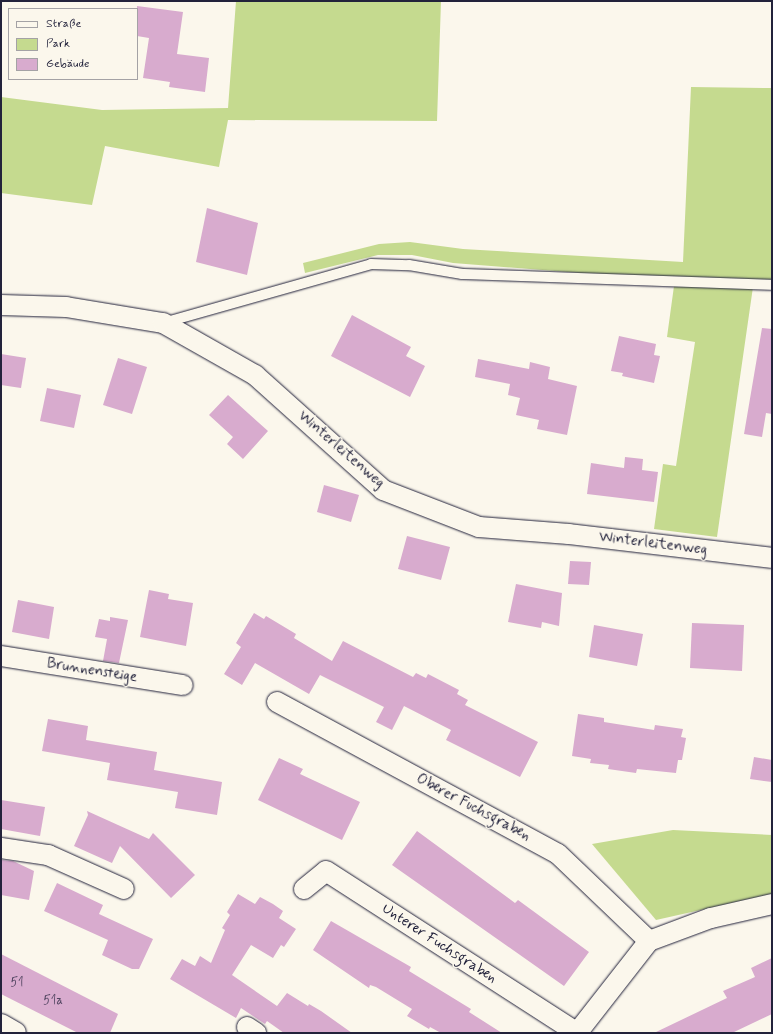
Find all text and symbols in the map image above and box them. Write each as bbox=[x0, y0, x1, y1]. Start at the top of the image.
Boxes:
legend bbox=[8, 8, 138, 80]
text: Straße bbox=[46, 16, 81, 32]
text: Park bbox=[46, 36, 70, 52]
text: Gebäude bbox=[46, 56, 89, 72]
street label: Winterleitenweg bbox=[294, 407, 388, 493]
street label: Winterleitenweg bbox=[598, 528, 708, 560]
street label: Brunnensteige bbox=[45, 655, 139, 687]
street label: Oberer Fuchsgraben bbox=[412, 770, 534, 846]
street label: Unterer Fuchsgraben bbox=[378, 900, 500, 988]
house number: 51 bbox=[10, 975, 24, 991]
house number: 51a bbox=[43, 993, 63, 1009]

